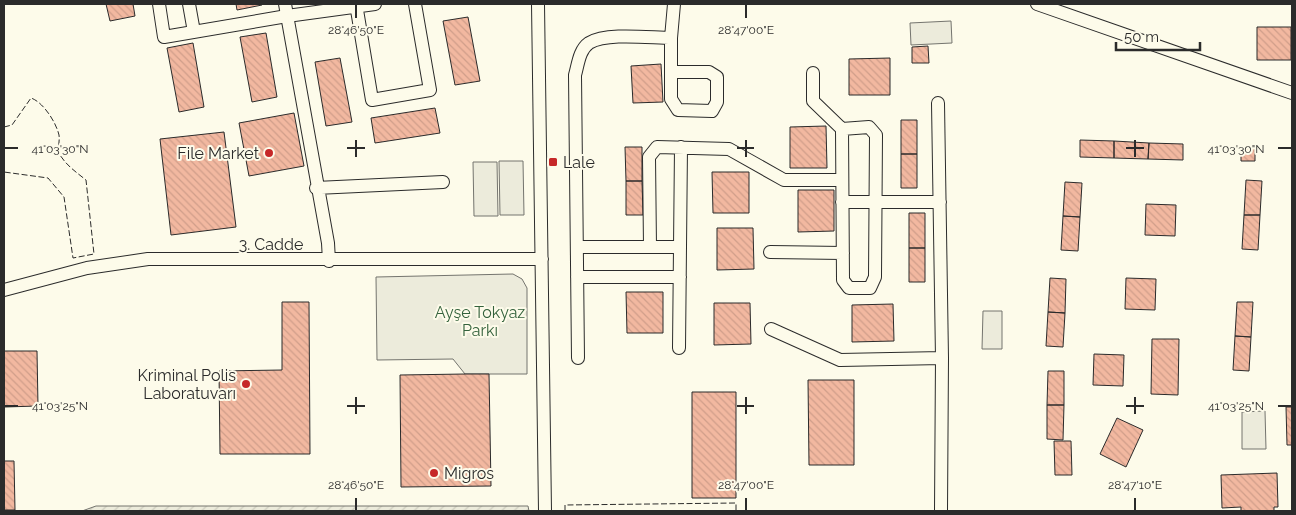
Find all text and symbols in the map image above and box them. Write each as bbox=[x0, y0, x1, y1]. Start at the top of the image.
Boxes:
scale bar bbox=[1116, 20, 1200, 52]
text: 28°46'50"E bbox=[328, 23, 384, 37]
text: 28°47'00"E bbox=[718, 23, 774, 37]
text: 50 m bbox=[1124, 28, 1159, 46]
text: 41°03'30"N bbox=[32, 142, 88, 156]
text: 41°03'30"N bbox=[1208, 142, 1264, 156]
place label: File Market bbox=[177, 144, 260, 163]
marker: File Market bbox=[263, 147, 275, 159]
place label: Lale bbox=[563, 153, 595, 172]
marker: Lale bbox=[547, 156, 559, 168]
street label: 3. Cadde bbox=[239, 235, 303, 254]
park label: Ayşe Tokyaz Parkı bbox=[435, 303, 525, 340]
place label: Kriminal Polis Laboratuvarı bbox=[138, 366, 236, 403]
marker: Kriminal Polis Laboratuvarı bbox=[240, 378, 252, 390]
text: 41°03'25"N bbox=[32, 399, 88, 413]
text: 41°03'25"N bbox=[1208, 399, 1264, 413]
place label: Migros bbox=[444, 464, 494, 483]
marker: Migros bbox=[428, 467, 440, 479]
text: 28°46'50"E bbox=[328, 478, 384, 492]
text: 28°47'00"E bbox=[718, 478, 774, 492]
text: 28°47'10"E bbox=[1108, 478, 1162, 492]

